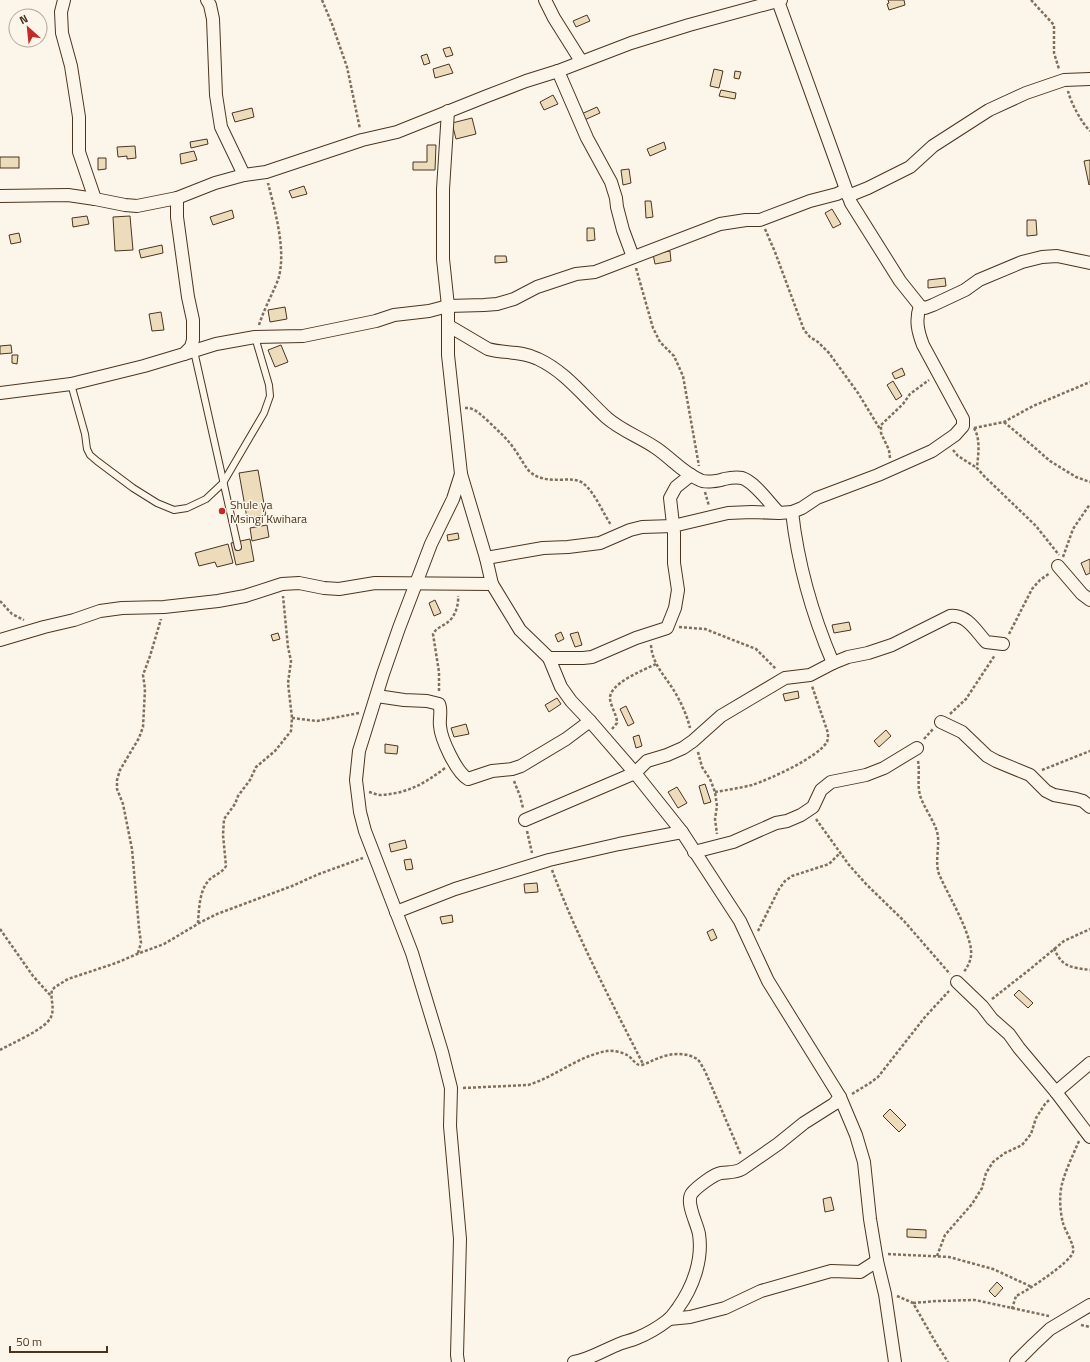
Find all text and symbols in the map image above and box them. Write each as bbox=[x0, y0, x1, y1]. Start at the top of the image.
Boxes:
north arrow bbox=[8, 8, 48, 48]
text: N bbox=[16, 10, 30, 28]
place label: Shule ya Msingi Kwihara bbox=[230, 495, 307, 528]
marker: Shule ya Msingi Kwihara bbox=[217, 506, 227, 516]
scale bar bbox=[10, 1328, 107, 1354]
text: 50 m bbox=[16, 1332, 42, 1351]

